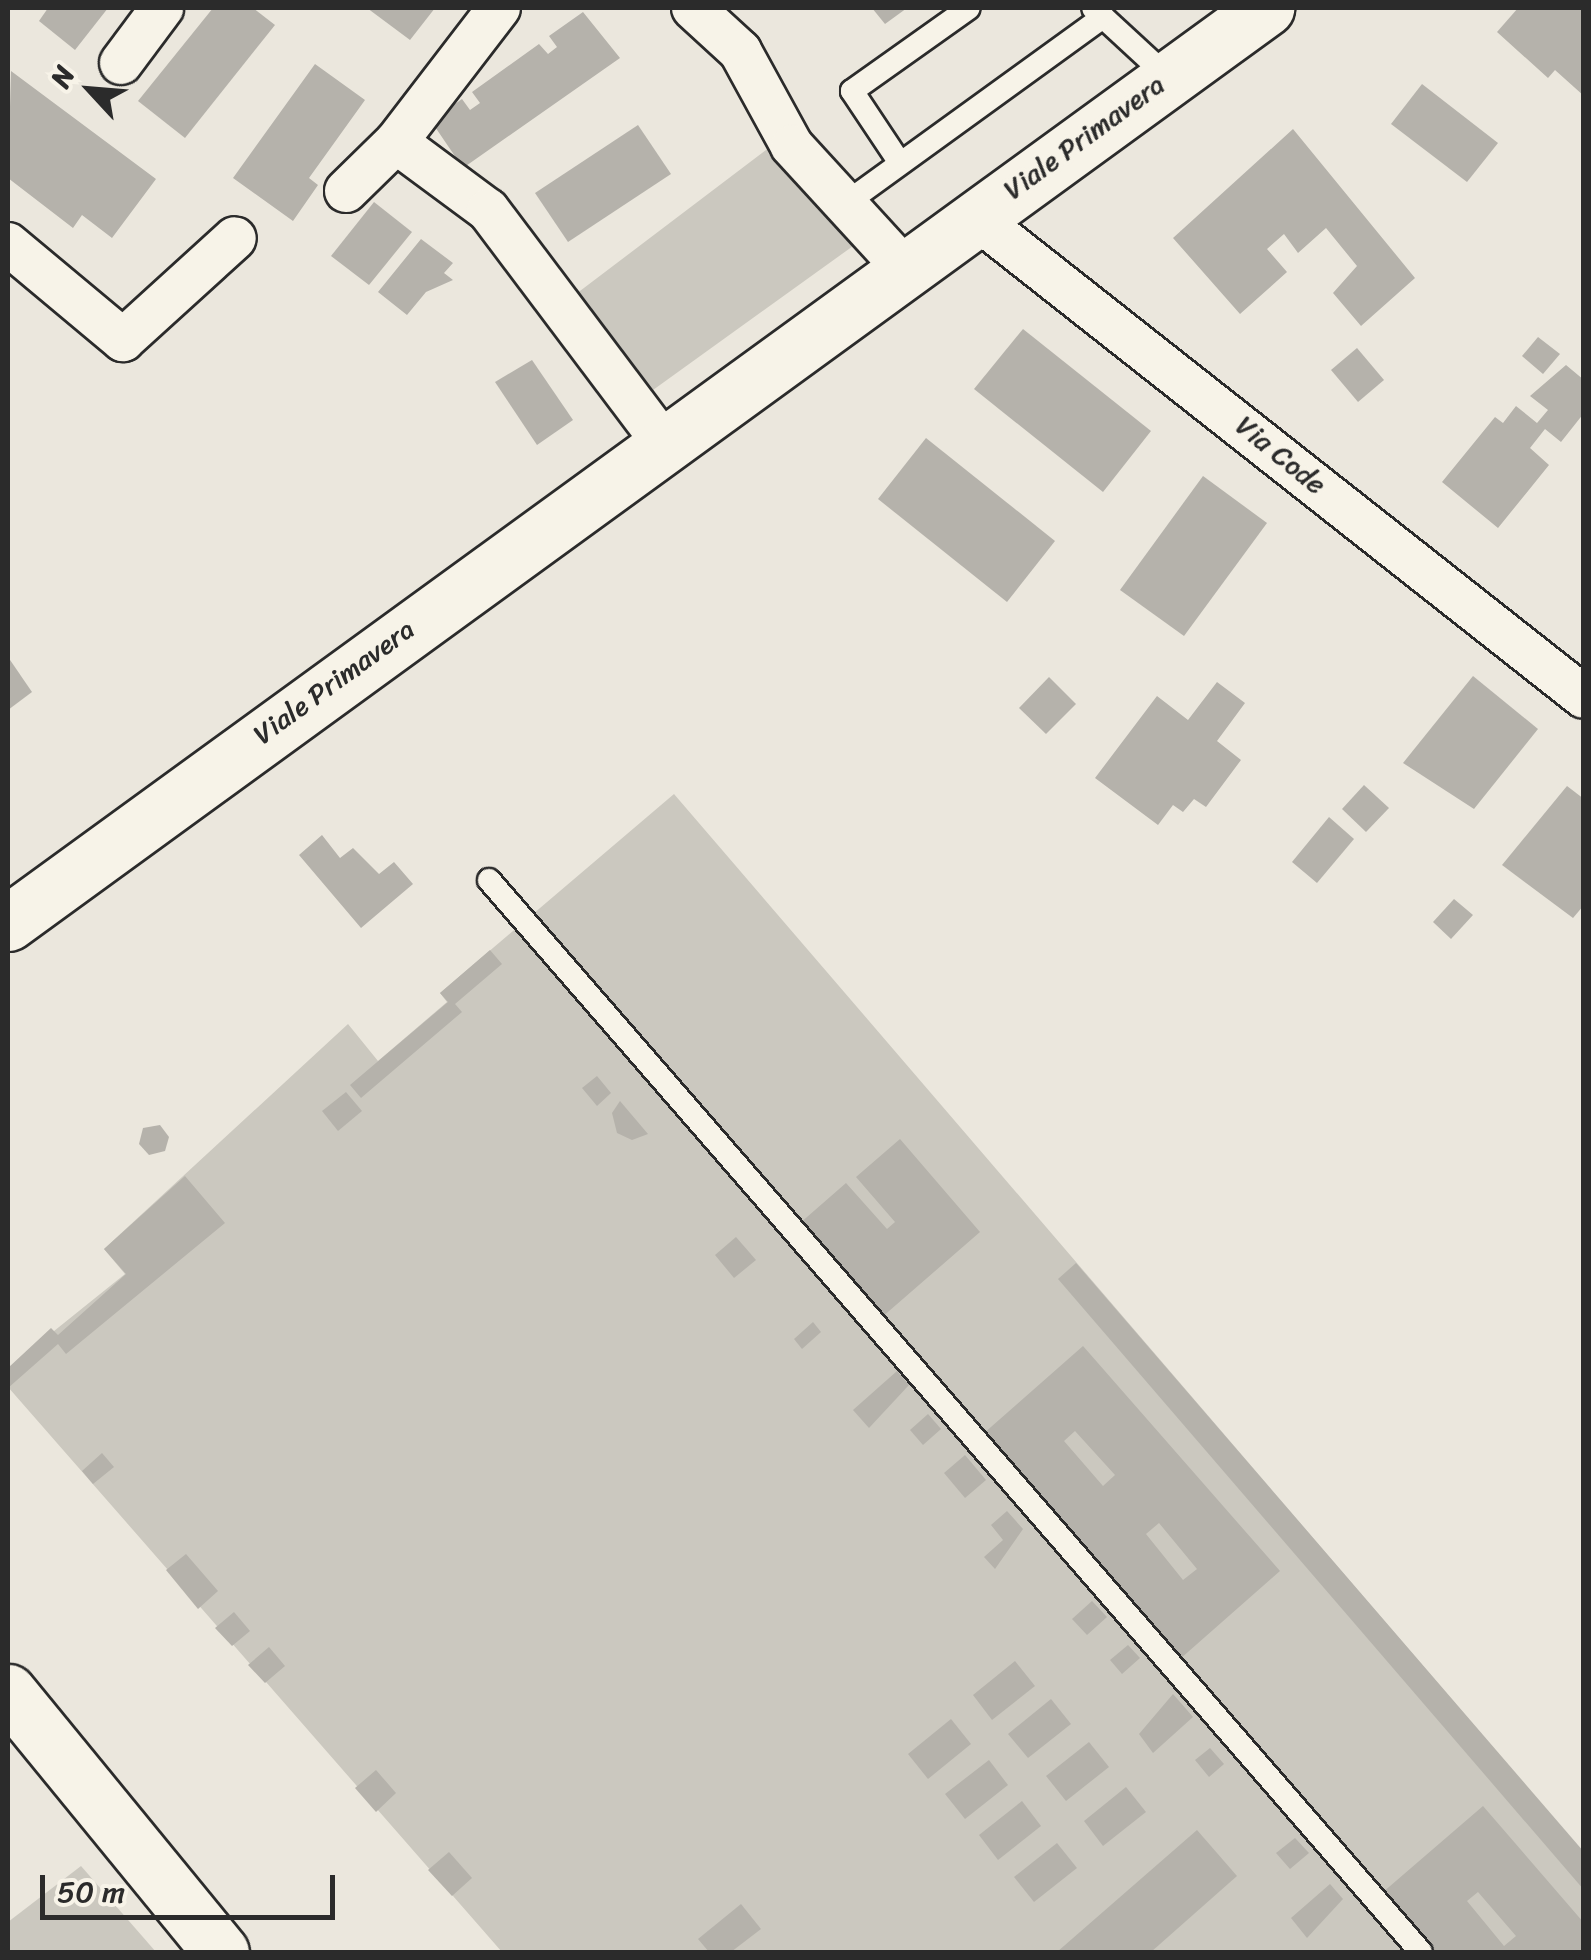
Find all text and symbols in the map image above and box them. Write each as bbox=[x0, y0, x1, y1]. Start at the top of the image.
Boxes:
north arrow bbox=[40, 40, 140, 140]
text: N bbox=[36, 57, 89, 96]
street label: Viale Primavera bbox=[997, 67, 1171, 207]
street label: Via Code bbox=[1229, 408, 1333, 502]
street label: Viale Primavera bbox=[247, 612, 421, 752]
scale bar bbox=[45, 1855, 340, 1917]
text: 50 m bbox=[57, 1865, 125, 1919]

